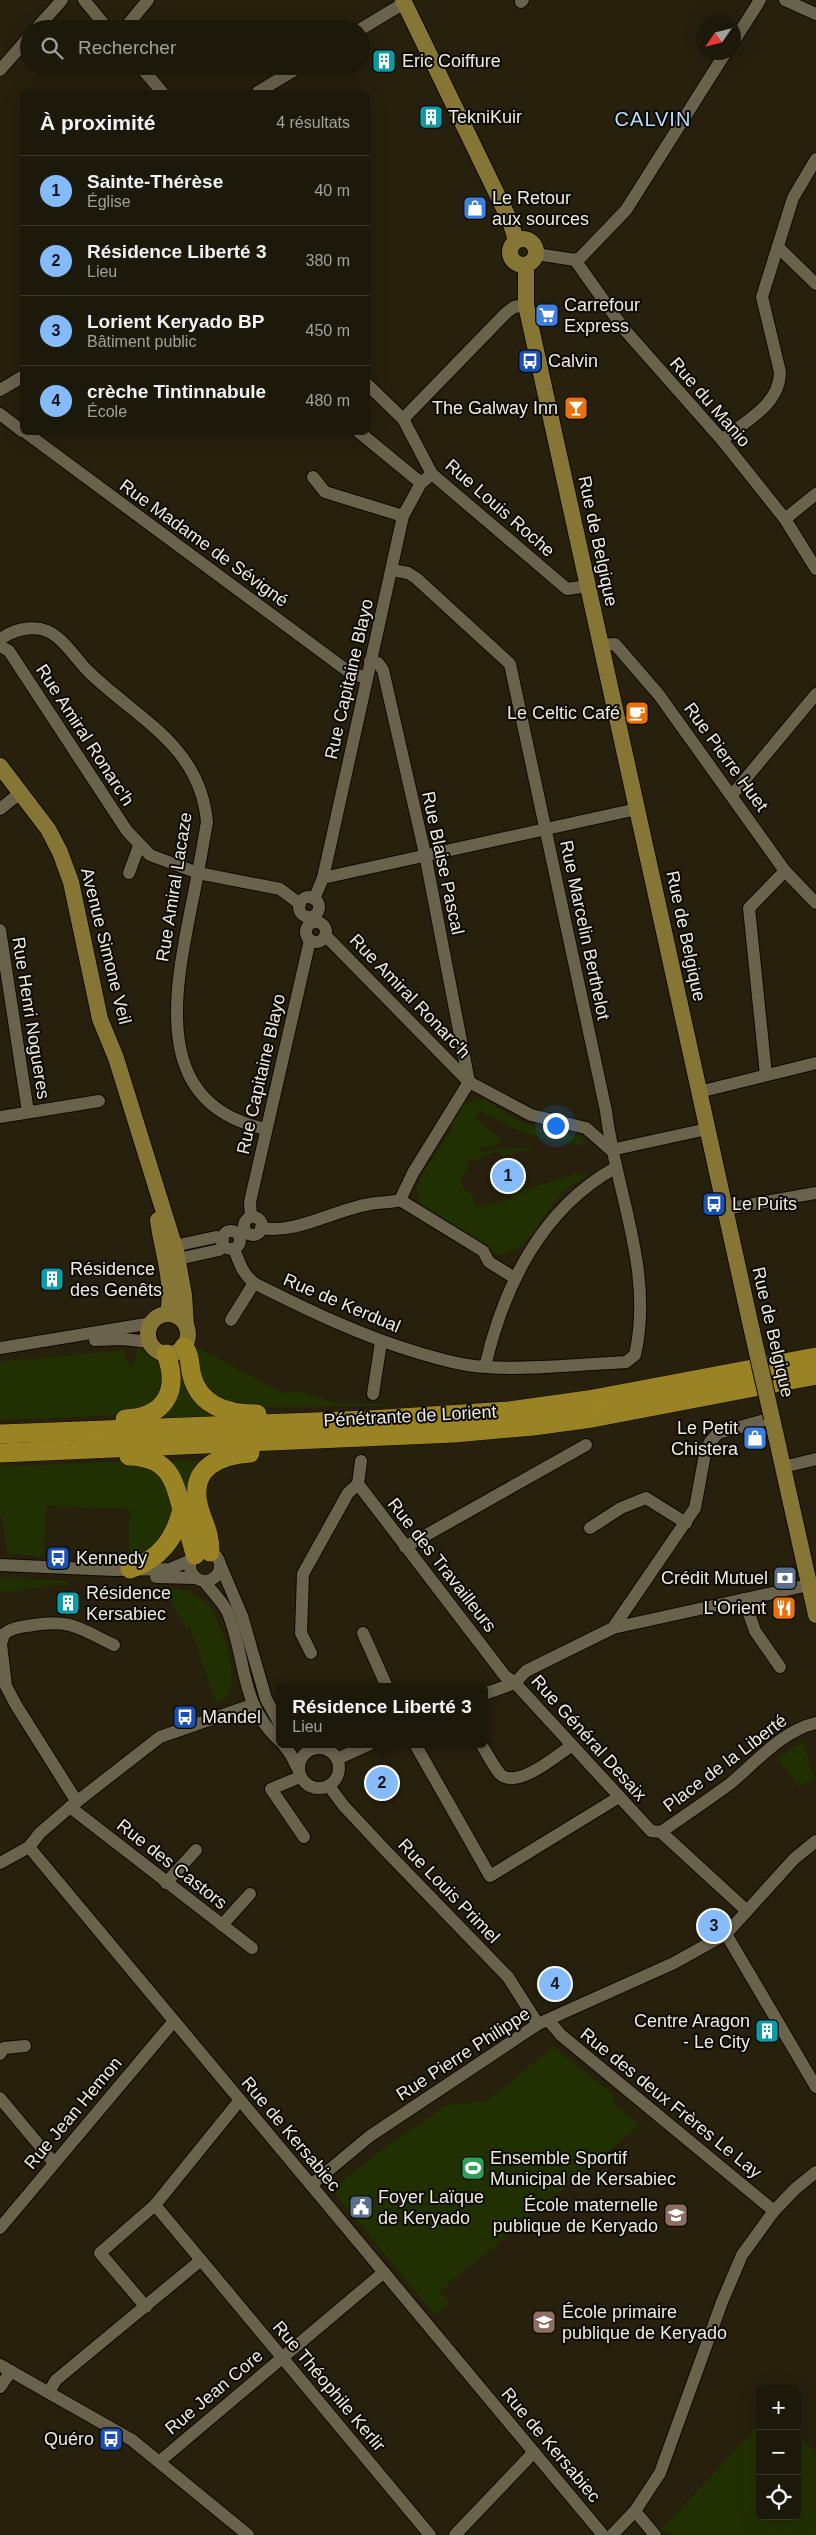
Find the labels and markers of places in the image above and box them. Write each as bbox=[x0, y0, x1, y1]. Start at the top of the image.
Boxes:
building icon: Eric Coiffure bbox=[371, 48, 397, 74]
place label: Eric Coiffure bbox=[402, 51, 501, 71]
building icon: TekniKuir bbox=[418, 104, 444, 130]
place label: TekniKuir bbox=[448, 107, 522, 127]
place label: Le Retour aux sources bbox=[492, 188, 589, 229]
shop icon: Le Retour aux sources bbox=[462, 195, 488, 221]
place label: Carrefour Express bbox=[564, 295, 640, 336]
supermarket icon: Carrefour Express bbox=[534, 302, 560, 328]
bus stop icon: Calvin bbox=[517, 348, 543, 374]
place label: Calvin bbox=[548, 351, 598, 371]
bar icon: The Galway Inn bbox=[563, 395, 589, 421]
place label: The Galway Inn bbox=[432, 398, 558, 418]
cafe icon: Le Celtic Café bbox=[624, 700, 650, 726]
place label: Le Celtic Café bbox=[507, 703, 620, 723]
pin: 1 bbox=[492, 1157, 524, 1195]
bus stop icon: Le Puits bbox=[701, 1191, 727, 1217]
place label: Le Puits bbox=[732, 1194, 797, 1214]
place label: Résidence des Genêts bbox=[70, 1259, 162, 1300]
building icon: Résidence des Genêts bbox=[39, 1266, 65, 1292]
place label: Le Petit Chistera bbox=[671, 1418, 739, 1459]
shop icon: Le Petit Chistera bbox=[742, 1425, 768, 1451]
bus stop icon: Kennedy bbox=[45, 1545, 71, 1571]
place label: Kennedy bbox=[76, 1548, 147, 1568]
bank icon: Crédit Mutuel bbox=[772, 1565, 798, 1591]
place label: Crédit Mutuel bbox=[661, 1568, 768, 1588]
place label: Résidence Kersabiec bbox=[86, 1583, 171, 1624]
building icon: Résidence Kersabiec bbox=[55, 1590, 81, 1616]
restaurant icon: L'Orient bbox=[771, 1595, 797, 1621]
place label: L'Orient bbox=[704, 1598, 766, 1618]
bus stop icon: Mandel bbox=[172, 1704, 198, 1730]
place label: Mandel bbox=[202, 1707, 261, 1727]
pin: 2 bbox=[366, 1764, 398, 1802]
pin: 3 bbox=[698, 1907, 730, 1945]
pin: 4 bbox=[539, 1965, 571, 2003]
place label: Centre Aragon - Le City bbox=[634, 2011, 750, 2052]
building icon: Centre Aragon - Le City bbox=[754, 2018, 780, 2044]
place label: Ensemble Sportif Municipal de Kersabiec bbox=[490, 2148, 676, 2189]
sports icon: Ensemble Sportif Municipal de Kersabiec bbox=[460, 2155, 486, 2181]
place label: Foyer Laïque de Keryado bbox=[378, 2187, 484, 2228]
public building icon: Foyer Laïque de Keryado bbox=[348, 2194, 374, 2220]
place label: École maternelle publique de Keryado bbox=[493, 2195, 658, 2236]
school or university icon: École maternelle publique de Keryado bbox=[663, 2202, 689, 2228]
place label: École primaire publique de Keryado bbox=[562, 2302, 727, 2343]
school or university icon: École primaire publique de Keryado bbox=[531, 2309, 557, 2335]
bus stop icon: Quéro bbox=[98, 2426, 124, 2452]
place label: Quéro bbox=[44, 2429, 94, 2449]

